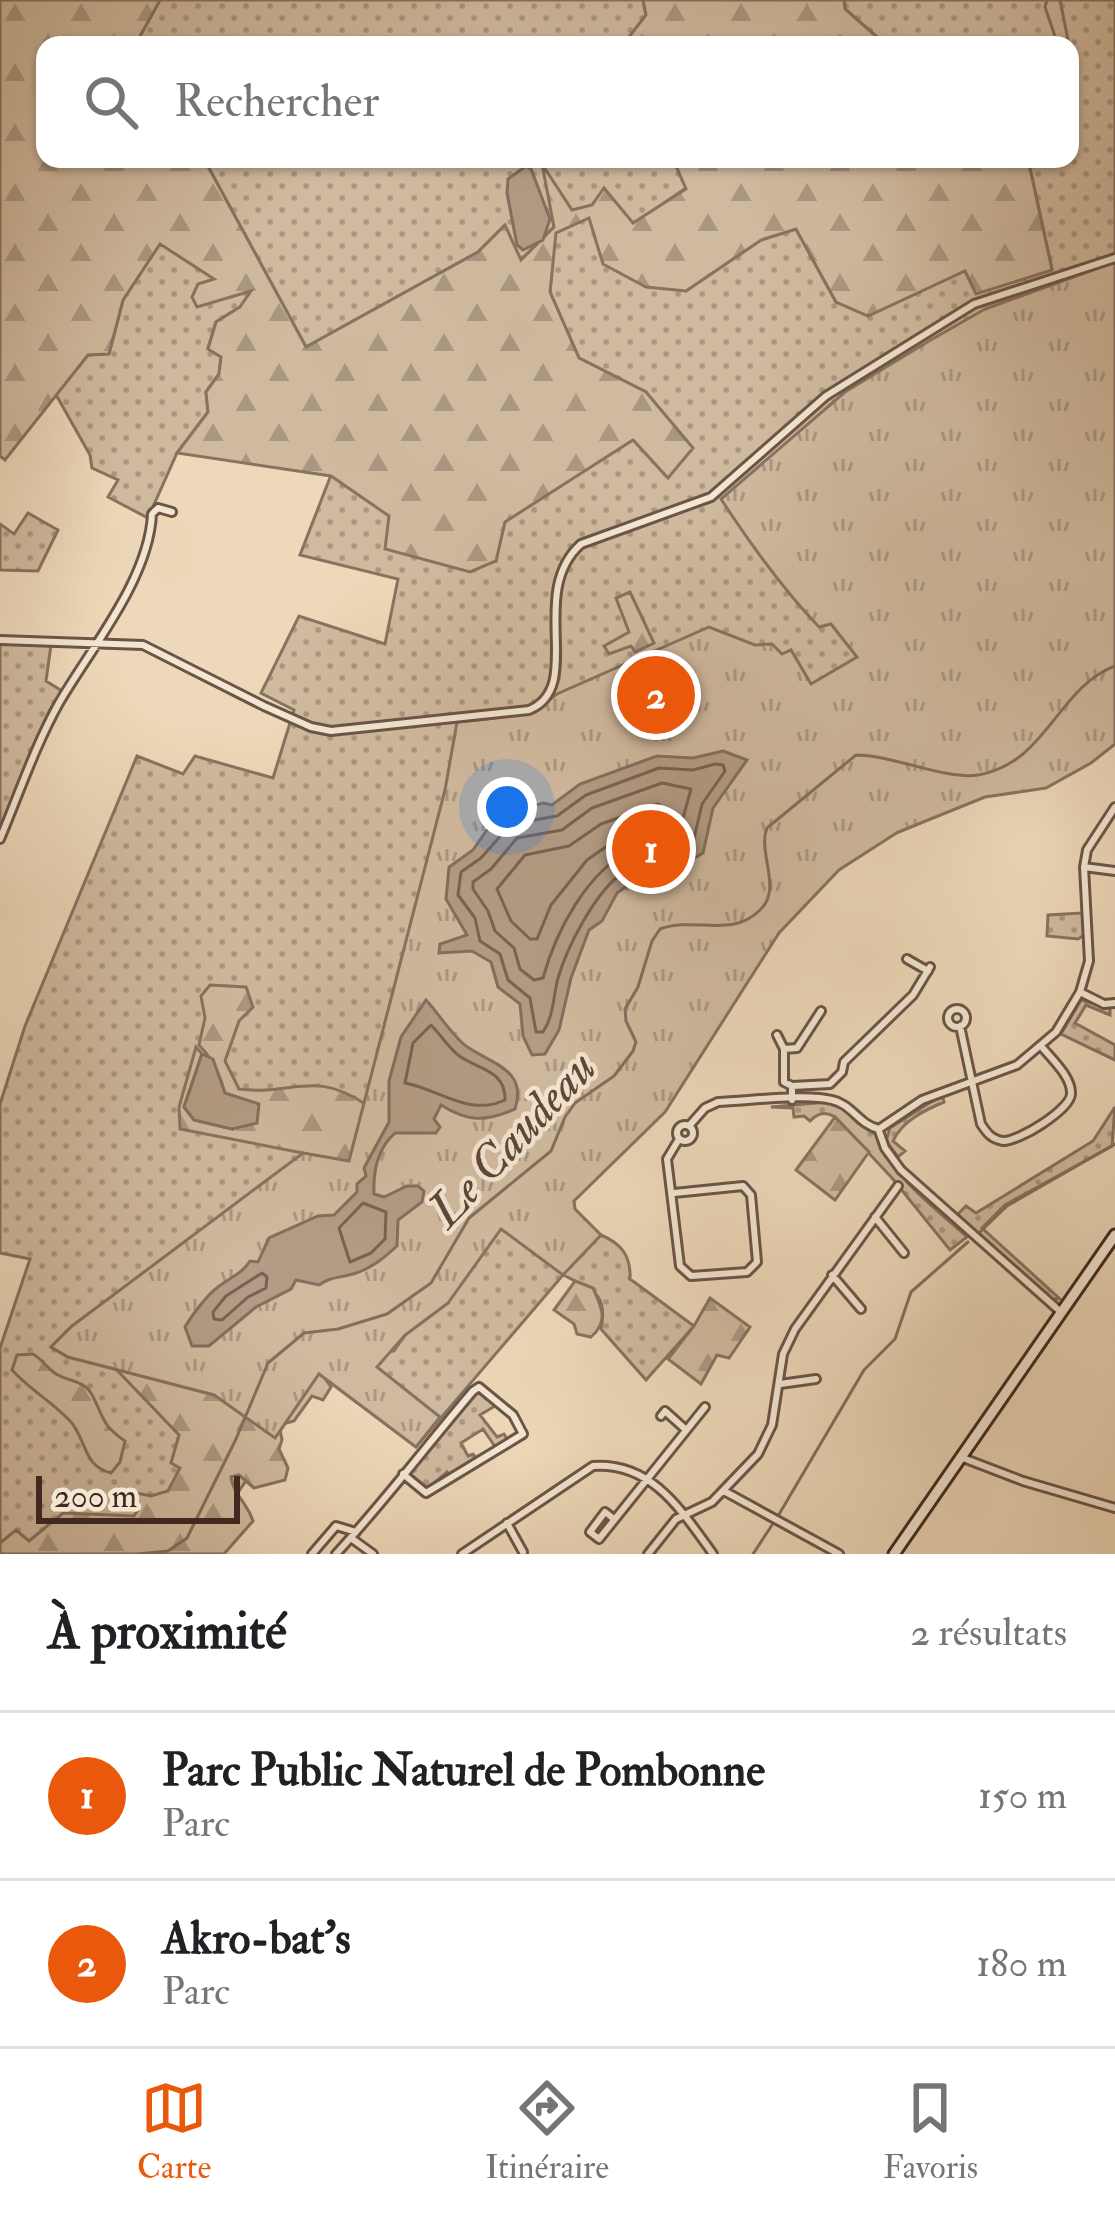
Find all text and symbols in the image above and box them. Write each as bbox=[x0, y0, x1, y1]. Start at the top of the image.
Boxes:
search box bbox=[36, 36, 1079, 168]
icon: search bbox=[78, 69, 144, 135]
text: Rechercher bbox=[174, 74, 379, 130]
pin: 2 bbox=[617, 650, 695, 740]
your location bbox=[477, 777, 537, 837]
pin: 1 bbox=[612, 804, 690, 894]
water label: Le Caudeau bbox=[414, 1039, 609, 1242]
scale bar bbox=[36, 1470, 240, 1523]
text: 200 m bbox=[54, 1476, 137, 1517]
text: À proximité bbox=[48, 1600, 287, 1664]
text: 2 résultats bbox=[910, 1608, 1067, 1657]
text: Parc Public Naturel de Pombonne bbox=[162, 1743, 765, 1799]
text: 1 bbox=[80, 1771, 94, 1820]
text: 150 m bbox=[978, 1771, 1067, 1820]
text: Parc bbox=[162, 1799, 230, 1848]
text: Akro-bat's bbox=[162, 1911, 351, 1967]
text: 2 bbox=[77, 1939, 97, 1988]
text: 180 m bbox=[976, 1939, 1067, 1988]
text: Parc bbox=[162, 1967, 230, 2016]
tab: Carte bbox=[137, 2075, 211, 2188]
tab: Itinéraire bbox=[485, 2075, 609, 2188]
tab: Favoris bbox=[883, 2075, 978, 2188]

